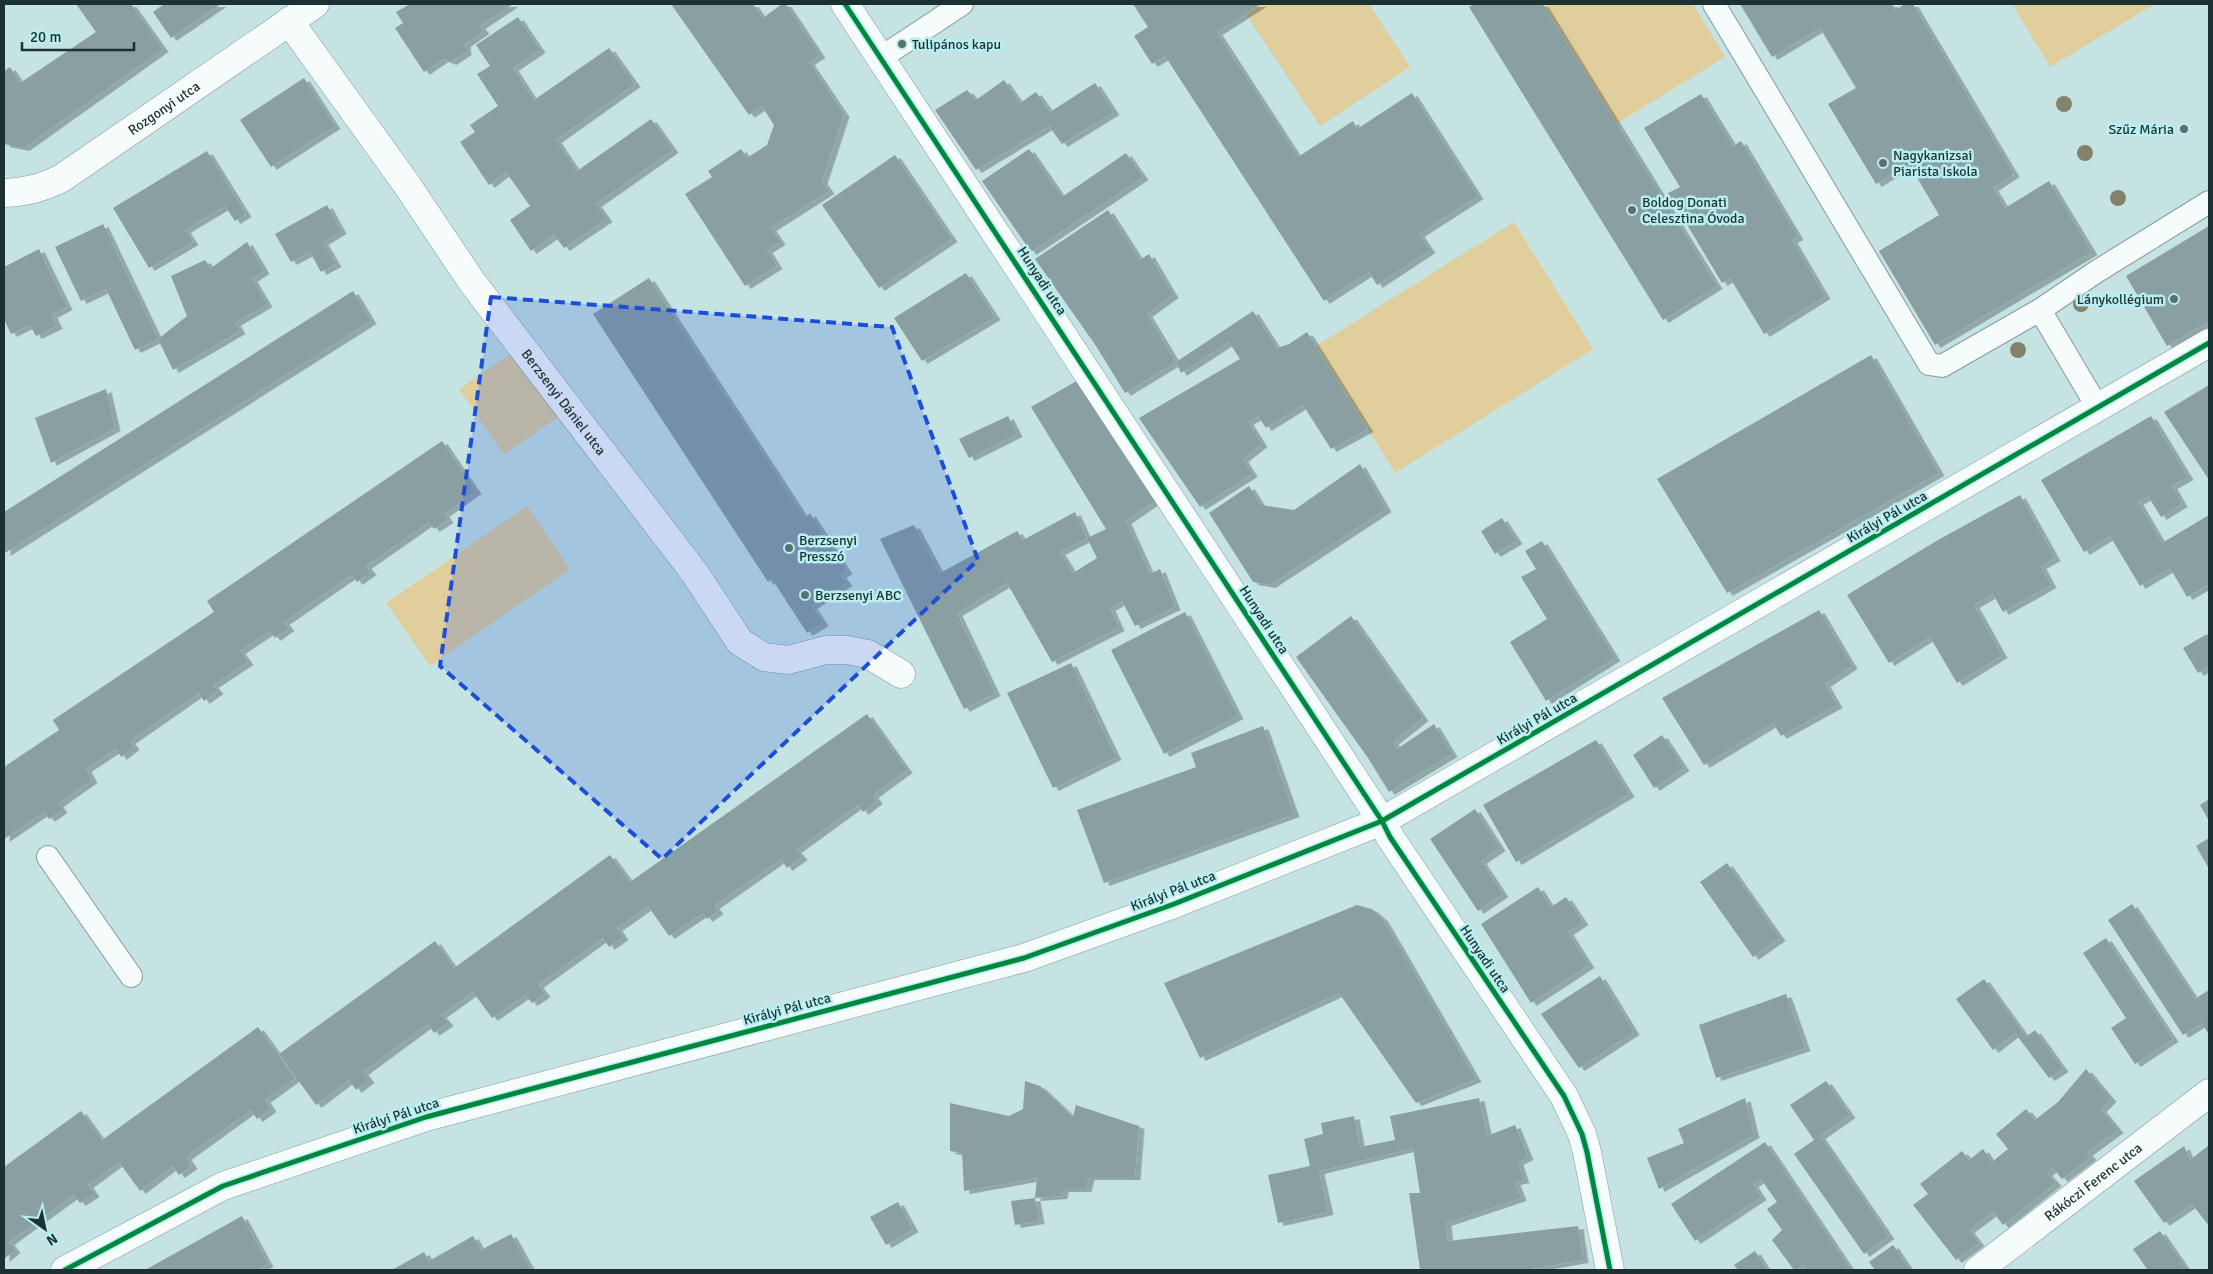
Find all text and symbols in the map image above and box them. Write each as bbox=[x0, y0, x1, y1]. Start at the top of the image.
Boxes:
scale bar bbox=[22, 20, 135, 52]
text: 20 m bbox=[30, 28, 61, 46]
place label: Tulipános kapu bbox=[912, 36, 1001, 53]
marker: Tulipános kapu bbox=[896, 38, 908, 50]
street label: Rozgonyi utca bbox=[125, 77, 203, 139]
place label: Szűz Mária bbox=[2108, 121, 2174, 138]
marker: Szűz Mária bbox=[2178, 123, 2190, 135]
place label: Nagykanizsai Piarista Iskola bbox=[1893, 147, 1978, 180]
marker: Nagykanizsai Piarista Iskola bbox=[1877, 157, 1889, 169]
place label: Boldog Donati Celesztina Óvoda bbox=[1642, 194, 1745, 227]
marker: Boldog Donati Celesztina Óvoda bbox=[1626, 204, 1638, 216]
street label: Hunyadi utca bbox=[1014, 244, 1070, 318]
place label: Lánykollégium bbox=[2077, 291, 2164, 308]
marker: Lánykollégium bbox=[2168, 293, 2180, 305]
street label: Berzsenyi Dániel utca bbox=[518, 346, 610, 458]
street label: Királyi Pál utca bbox=[1844, 487, 1930, 547]
place label: Berzsenyi Presszó bbox=[799, 532, 857, 565]
marker: Berzsenyi Presszó bbox=[783, 542, 795, 554]
street label: Hunyadi utca bbox=[1236, 583, 1292, 657]
place label: Berzsenyi ABC bbox=[815, 587, 901, 604]
marker: Berzsenyi ABC bbox=[799, 589, 811, 601]
street label: Királyi Pál utca bbox=[1494, 689, 1580, 749]
street label: Királyi Pál utca bbox=[1128, 867, 1218, 915]
street label: Hunyadi utca bbox=[1456, 922, 1514, 996]
street label: Királyi Pál utca bbox=[741, 989, 833, 1029]
street label: Királyi Pál utca bbox=[351, 1094, 441, 1138]
street label: Rákóczi Ferenc utca bbox=[2041, 1139, 2145, 1225]
north arrow bbox=[20, 1204, 70, 1254]
text: N bbox=[43, 1230, 61, 1249]

